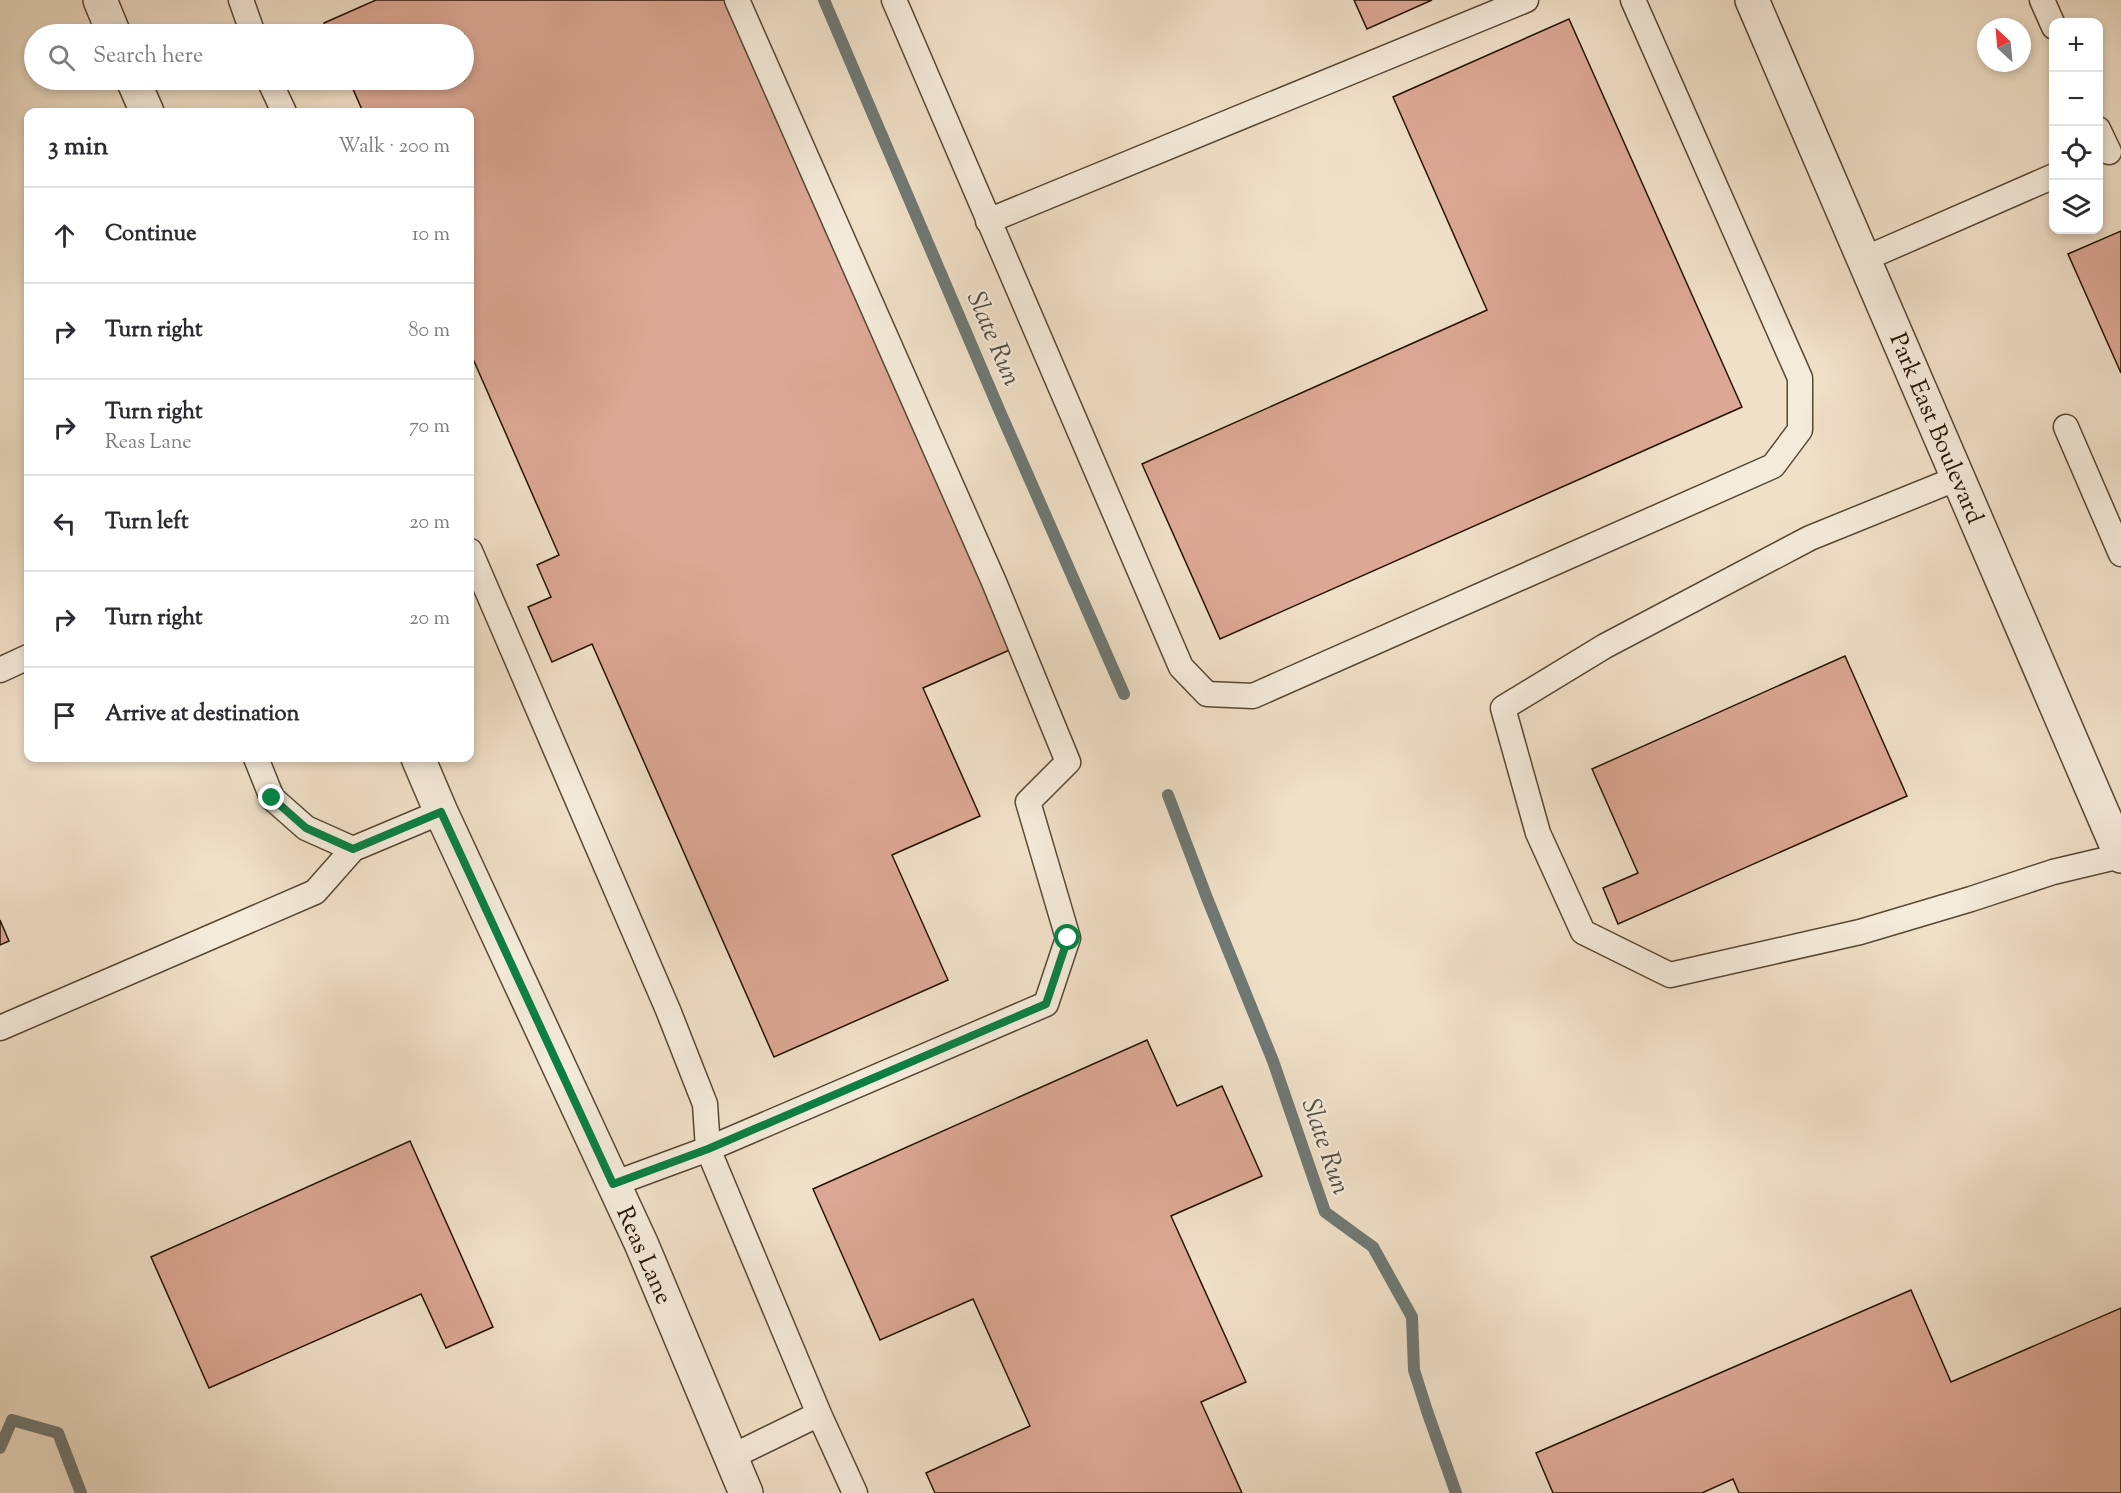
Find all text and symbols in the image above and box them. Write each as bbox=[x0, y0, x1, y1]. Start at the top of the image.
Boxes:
north arrow bbox=[1977, 18, 2031, 72]
map controls bbox=[2049, 18, 2103, 234]
button: + bbox=[2049, 18, 2103, 72]
search box bbox=[24, 24, 474, 90]
icon: search bbox=[45, 41, 78, 74]
text: Search here bbox=[93, 41, 203, 73]
button: − bbox=[2049, 72, 2103, 126]
button: locate bbox=[2049, 126, 2103, 180]
text: 3 min bbox=[48, 129, 108, 166]
text: Walk · 200 m bbox=[338, 133, 450, 162]
button: layers bbox=[2049, 180, 2103, 234]
icon: ahead bbox=[48, 219, 81, 252]
text: Continue bbox=[105, 219, 196, 251]
text: 10 m bbox=[412, 221, 450, 250]
water label: Slate Run bbox=[956, 286, 1029, 392]
icon: right bbox=[48, 315, 81, 348]
text: Turn right bbox=[105, 315, 202, 347]
text: 80 m bbox=[409, 317, 450, 346]
street label: Park East Boulevard bbox=[1880, 328, 1991, 530]
text: Turn right bbox=[105, 397, 202, 429]
icon: right bbox=[48, 411, 81, 444]
text: 70 m bbox=[409, 413, 450, 442]
text: Reas Lane bbox=[105, 429, 192, 458]
icon: left bbox=[48, 507, 81, 540]
text: Turn left bbox=[105, 507, 188, 539]
text: 20 m bbox=[409, 509, 450, 538]
icon: right bbox=[48, 603, 81, 636]
text: Turn right bbox=[105, 603, 202, 635]
text: 20 m bbox=[409, 605, 450, 634]
icon: arrive bbox=[48, 699, 81, 732]
text: Arrive at destination bbox=[105, 699, 300, 731]
route end bbox=[258, 784, 284, 810]
route start bbox=[1054, 924, 1080, 950]
water label: Slate Run bbox=[1291, 1094, 1358, 1200]
street label: Reas Lane bbox=[606, 1201, 680, 1310]

